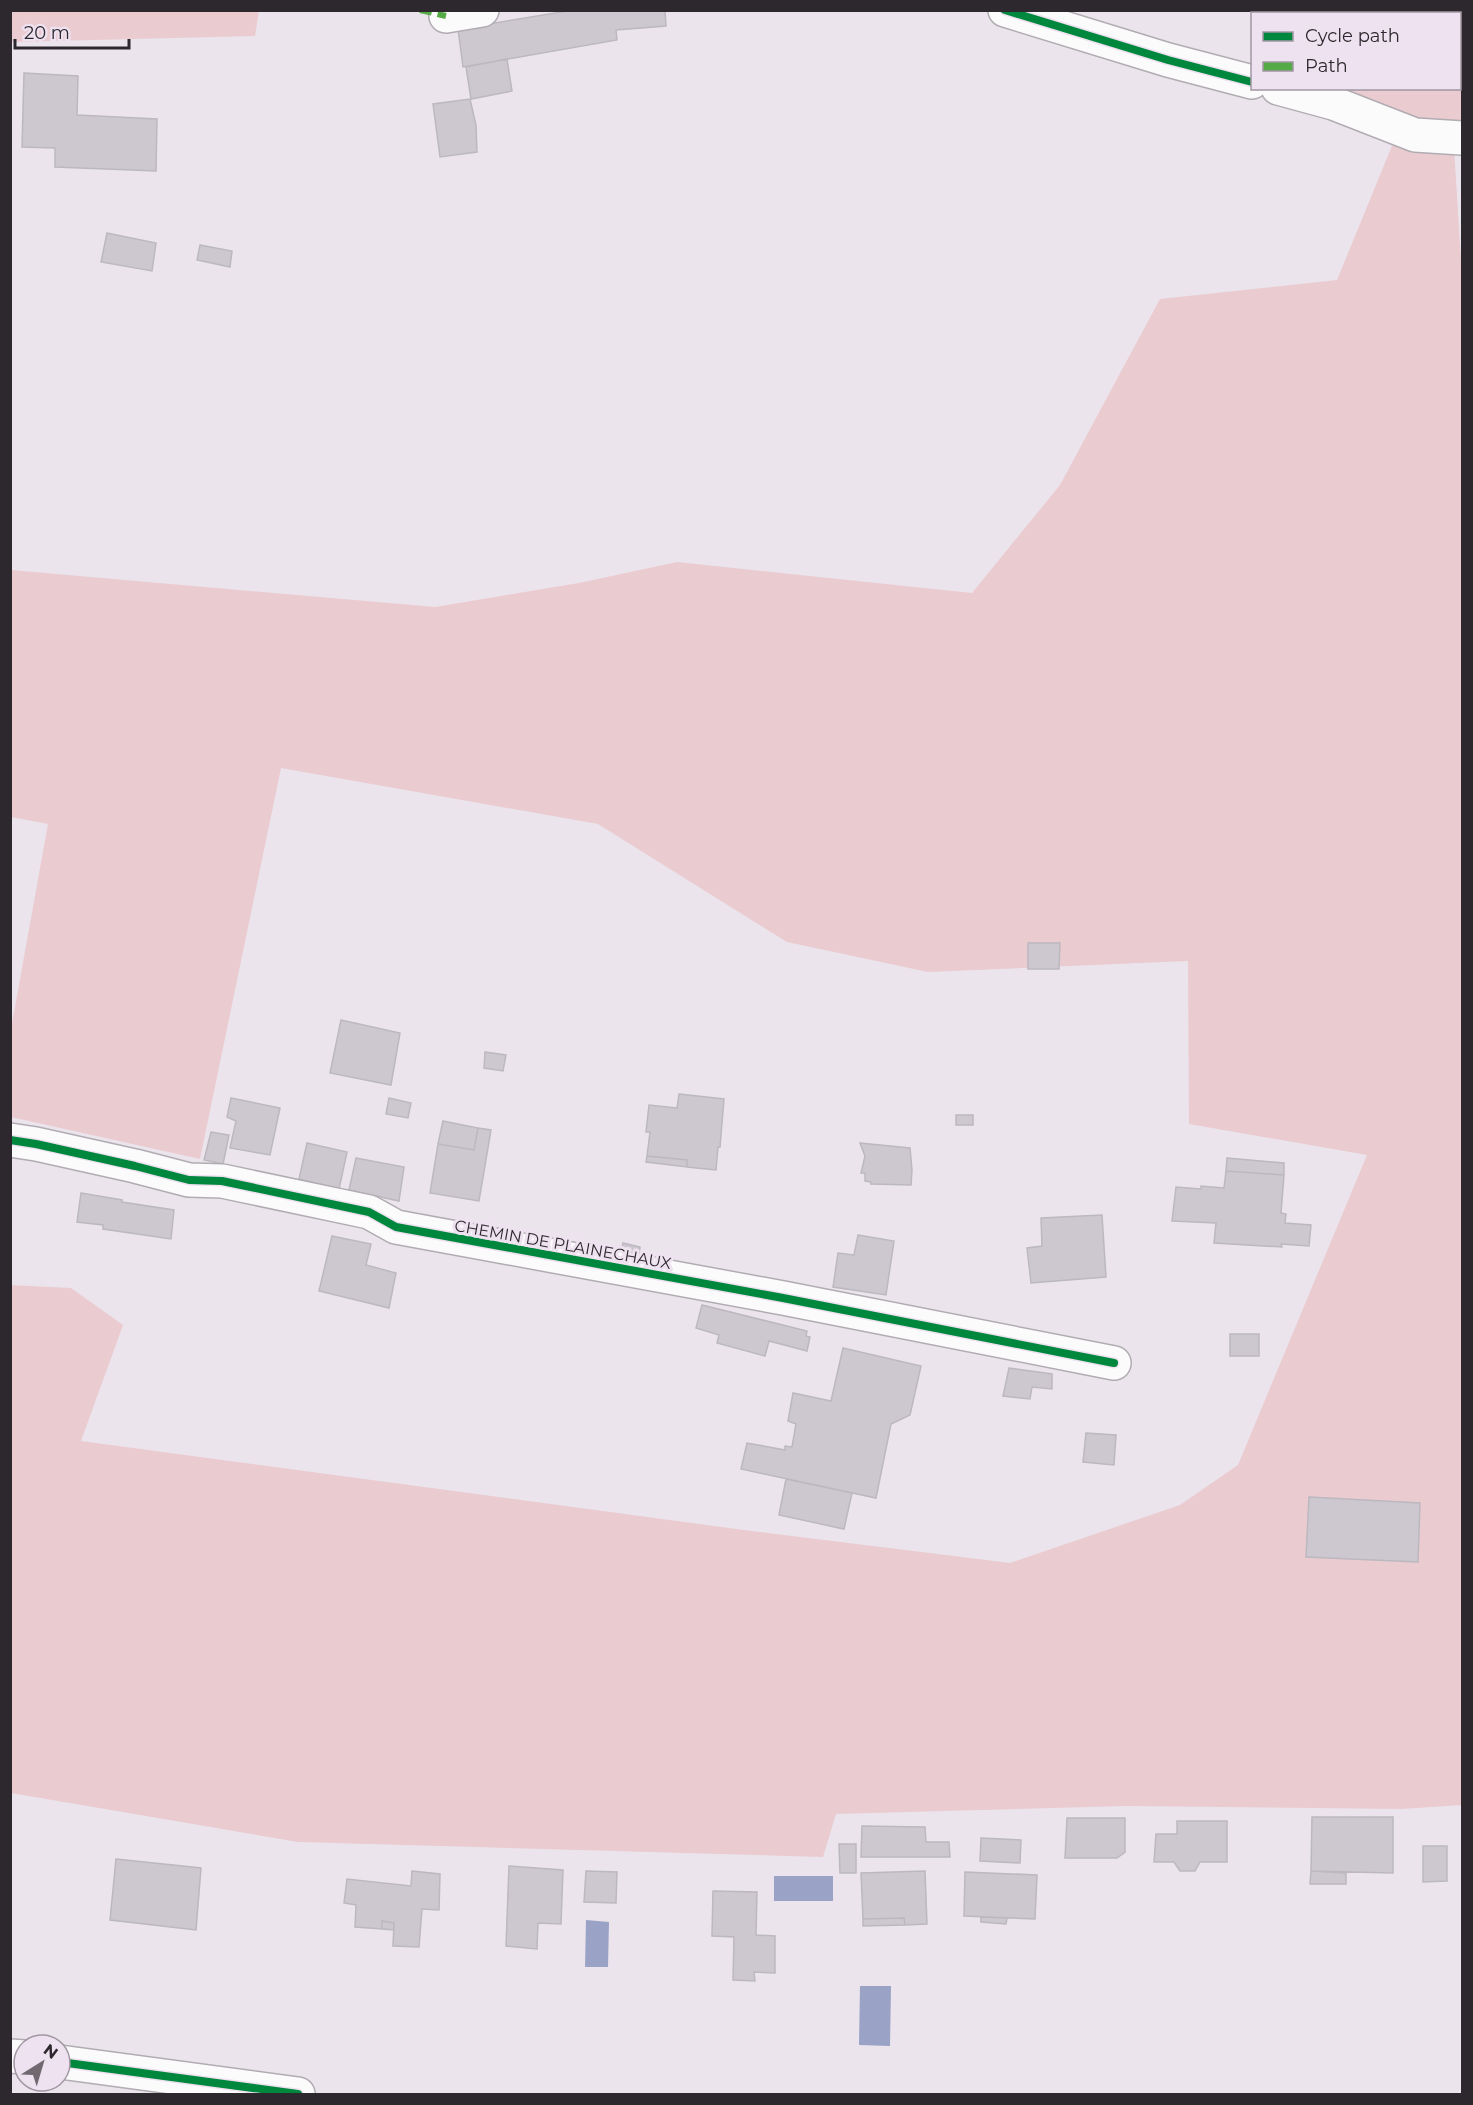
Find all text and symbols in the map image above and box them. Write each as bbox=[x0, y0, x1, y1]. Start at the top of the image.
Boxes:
scale bar bbox=[15, 12, 129, 50]
legend bbox=[1251, 12, 1461, 90]
text: 20 m bbox=[24, 22, 70, 44]
text: Cycle path bbox=[1305, 25, 1400, 47]
text: Path bbox=[1305, 55, 1348, 77]
street label: CHEMIN DE PLAINECHAUX bbox=[453, 1216, 673, 1273]
north arrow bbox=[12, 2033, 72, 2093]
text: N bbox=[40, 2040, 62, 2063]

